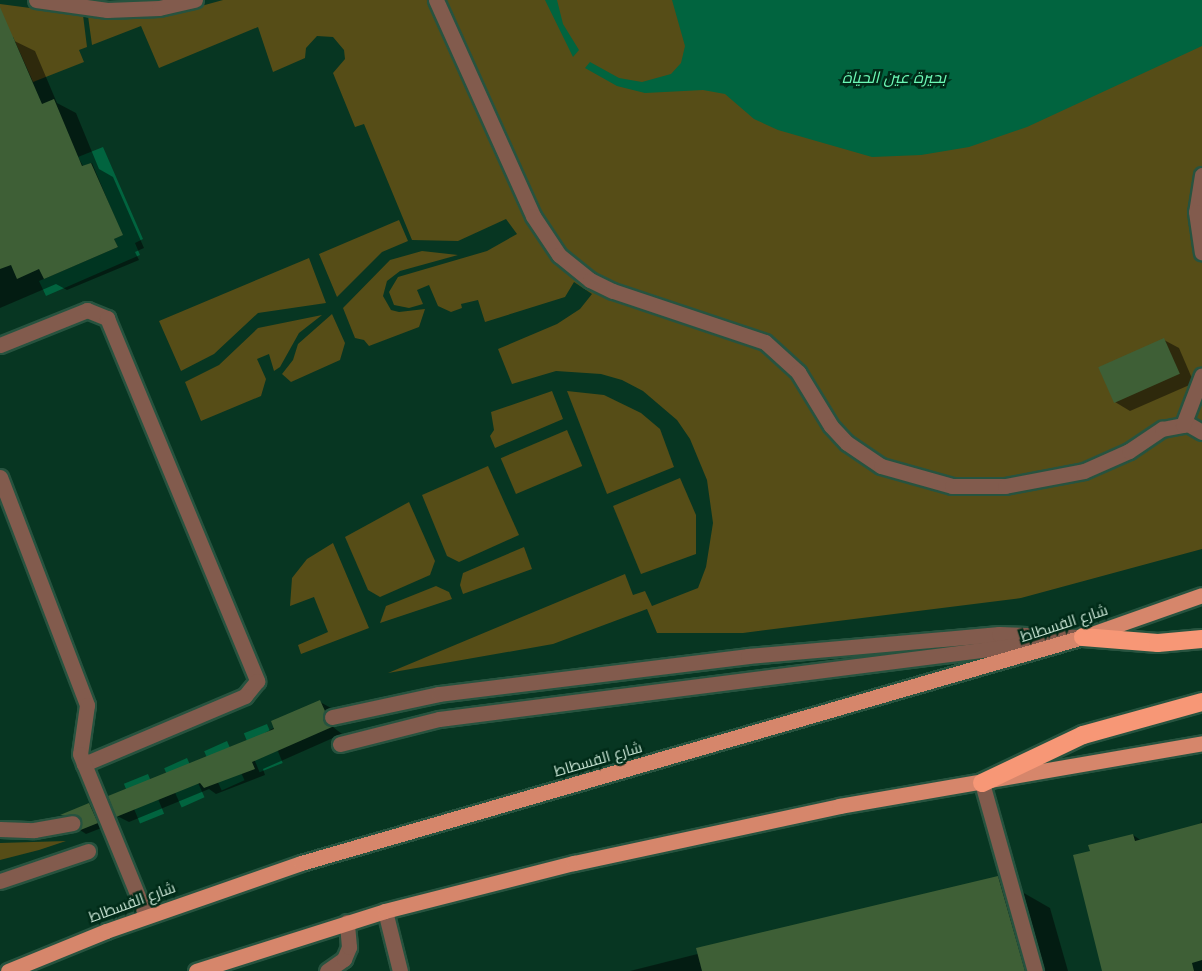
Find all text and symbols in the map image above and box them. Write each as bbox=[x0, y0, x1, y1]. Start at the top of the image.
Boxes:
water label: بحيرة عين الحياة bbox=[842, 68, 946, 88]
street label: شارع الفسطاط bbox=[1018, 600, 1110, 646]
street label: شارع الفسطاط bbox=[552, 738, 644, 780]
street label: شارع الفسطاط bbox=[86, 878, 178, 926]

